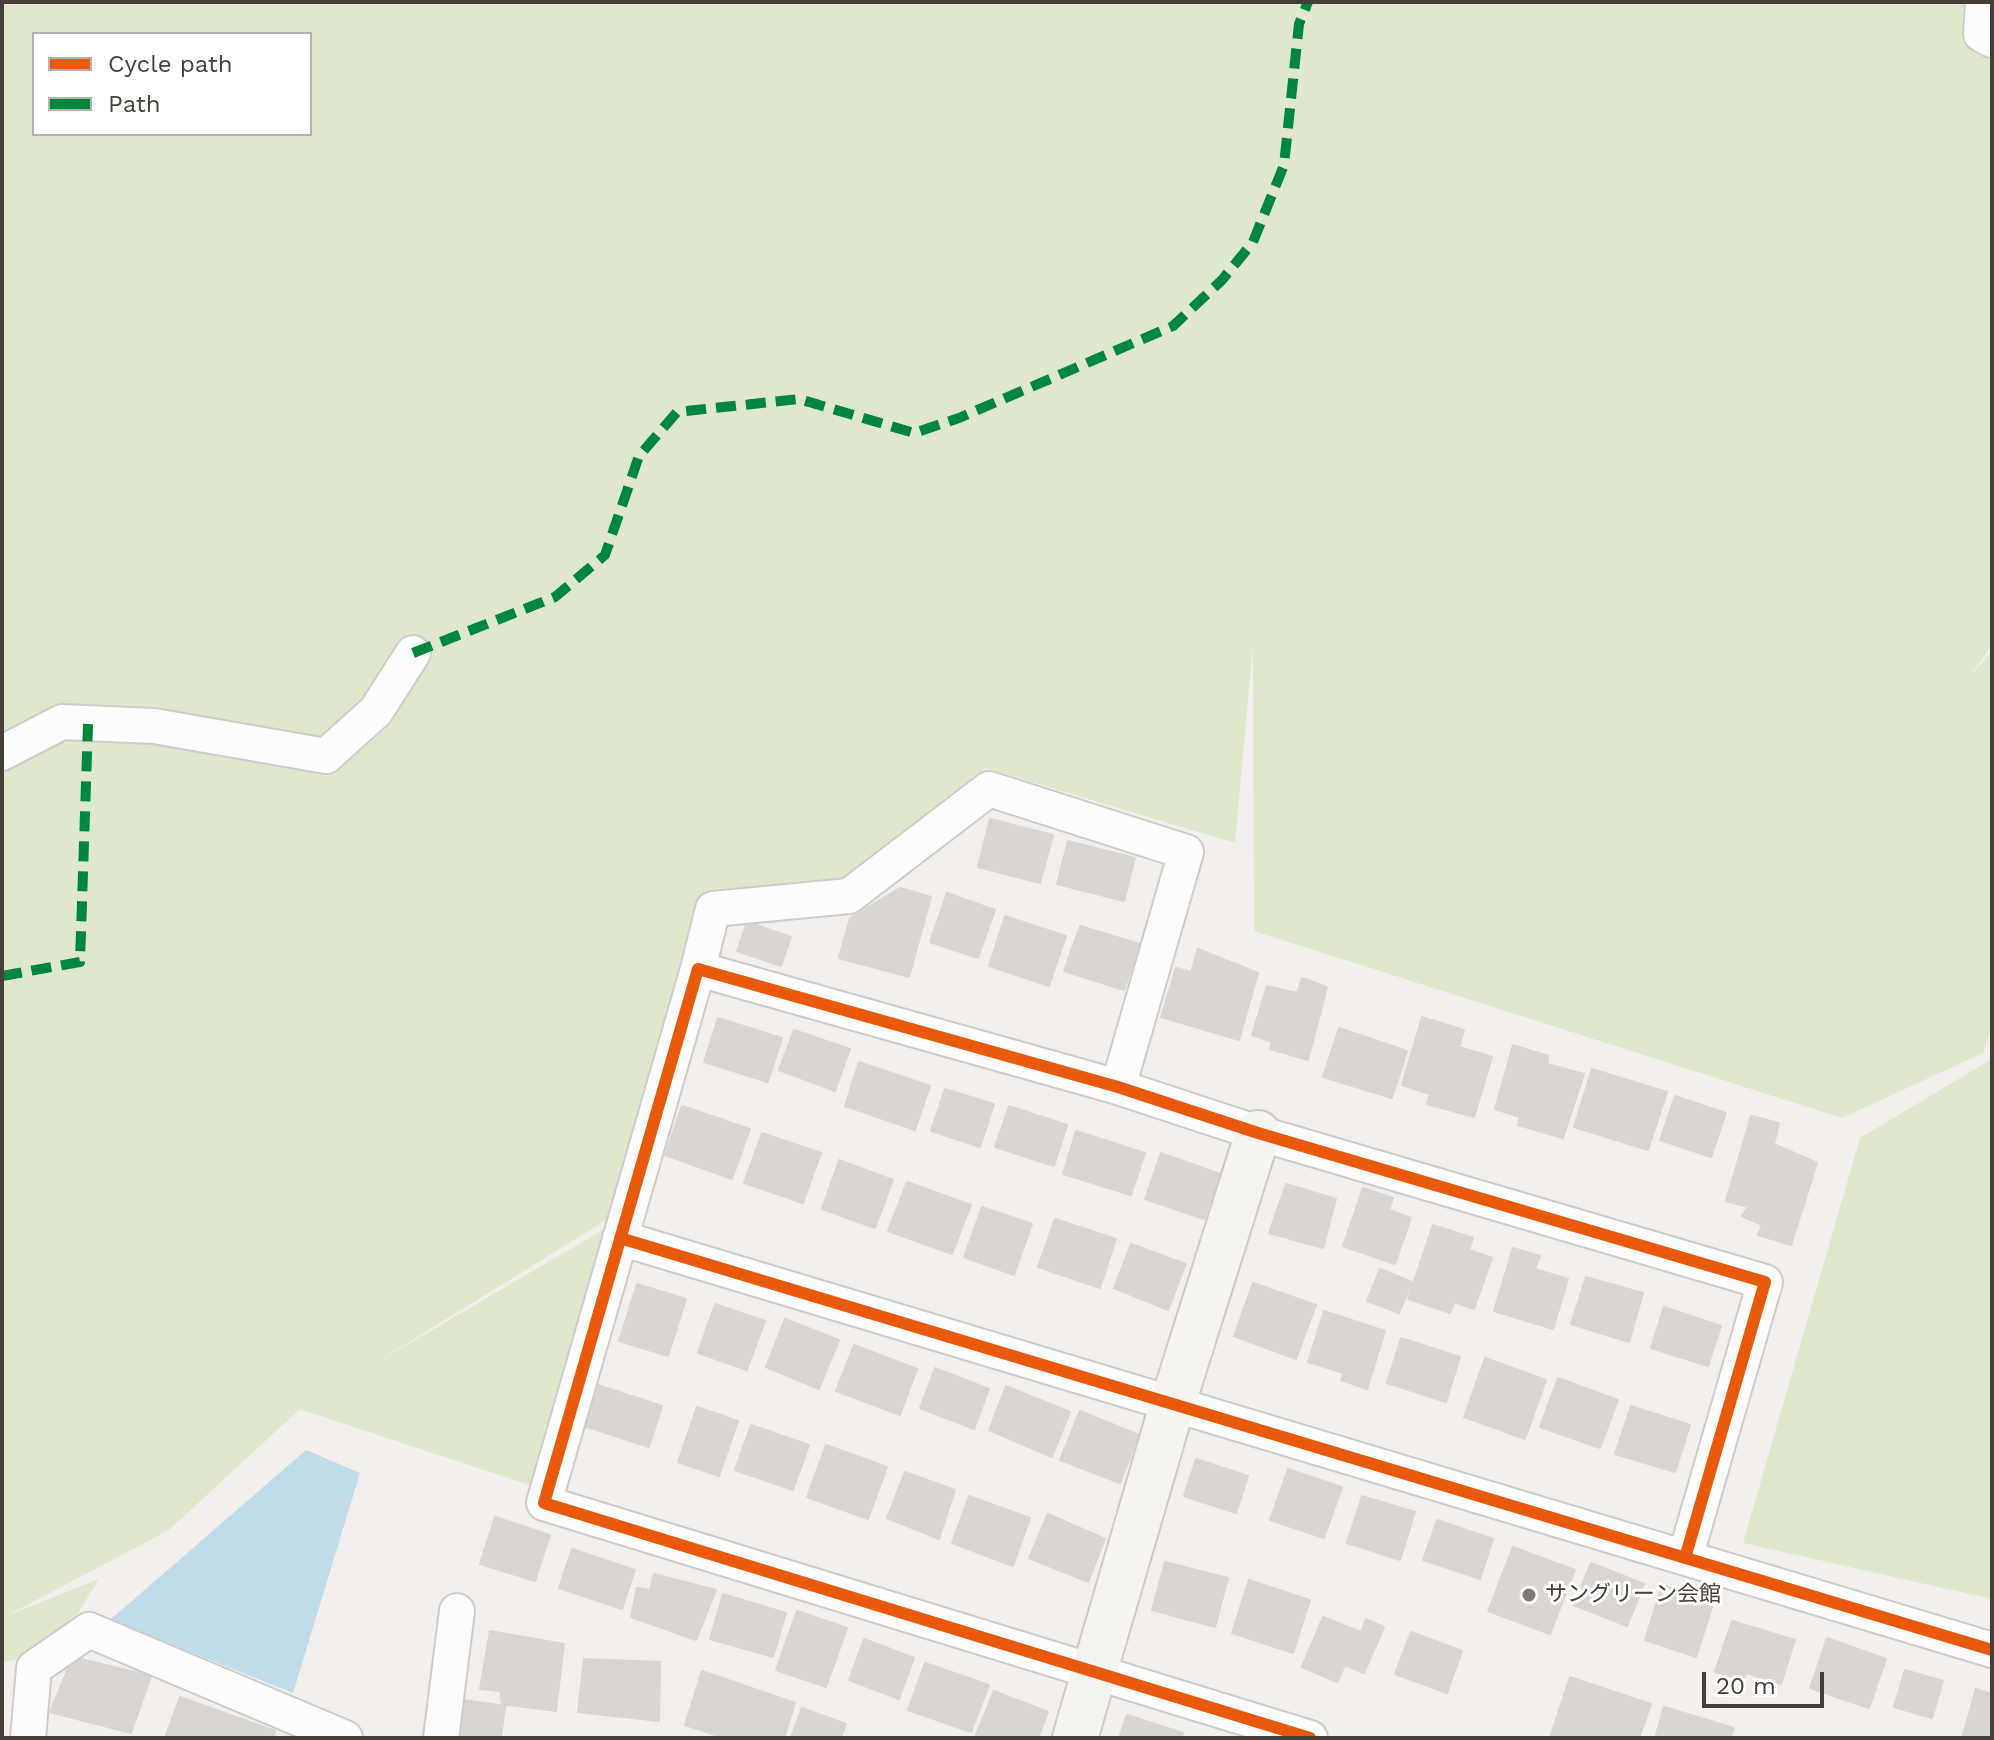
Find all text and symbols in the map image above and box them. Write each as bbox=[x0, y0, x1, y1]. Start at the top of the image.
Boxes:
legend bbox=[32, 32, 312, 136]
text: Cycle path bbox=[108, 50, 233, 78]
text: Path bbox=[108, 90, 161, 118]
place label: サングリーン会館 bbox=[1545, 1582, 1721, 1608]
marker: サングリーン会館 bbox=[1520, 1586, 1538, 1604]
scale bar bbox=[1706, 1656, 1828, 1706]
text: 20 m bbox=[1716, 1672, 1776, 1700]

